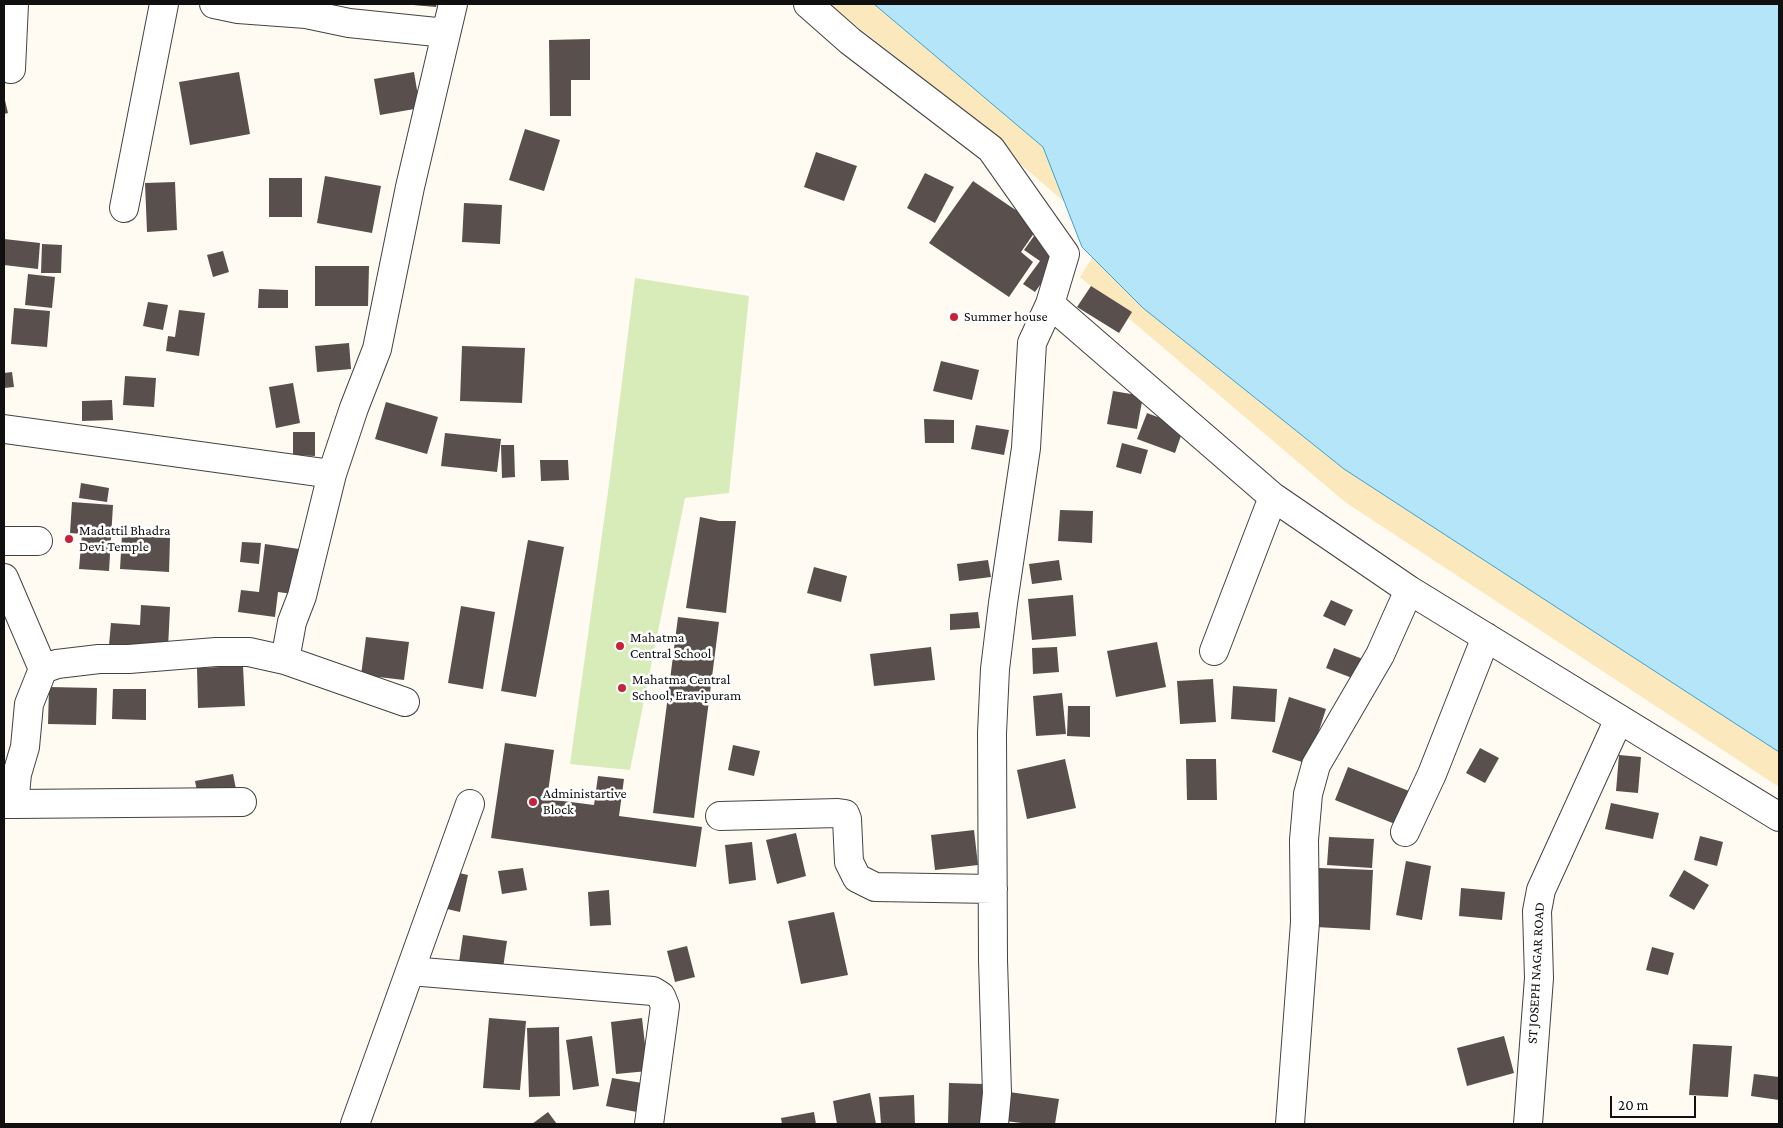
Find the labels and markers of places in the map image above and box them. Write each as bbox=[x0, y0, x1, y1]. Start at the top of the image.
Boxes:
place label: Summer house bbox=[964, 309, 1048, 325]
marker: Summer house bbox=[948, 311, 960, 323]
place label: Madattil Bhadra Devi Temple bbox=[79, 523, 170, 556]
marker: Madattil Bhadra Devi Temple bbox=[63, 533, 75, 545]
place label: Mahatma Central School bbox=[630, 630, 711, 662]
marker: Mahatma Central School bbox=[614, 640, 626, 652]
place label: Mahatma Central School, Eravipuram bbox=[632, 672, 741, 704]
marker: Mahatma Central School, Eravipuram bbox=[616, 682, 628, 694]
place label: Administartive Block bbox=[543, 786, 627, 819]
marker: Administartive Block bbox=[527, 796, 539, 808]

